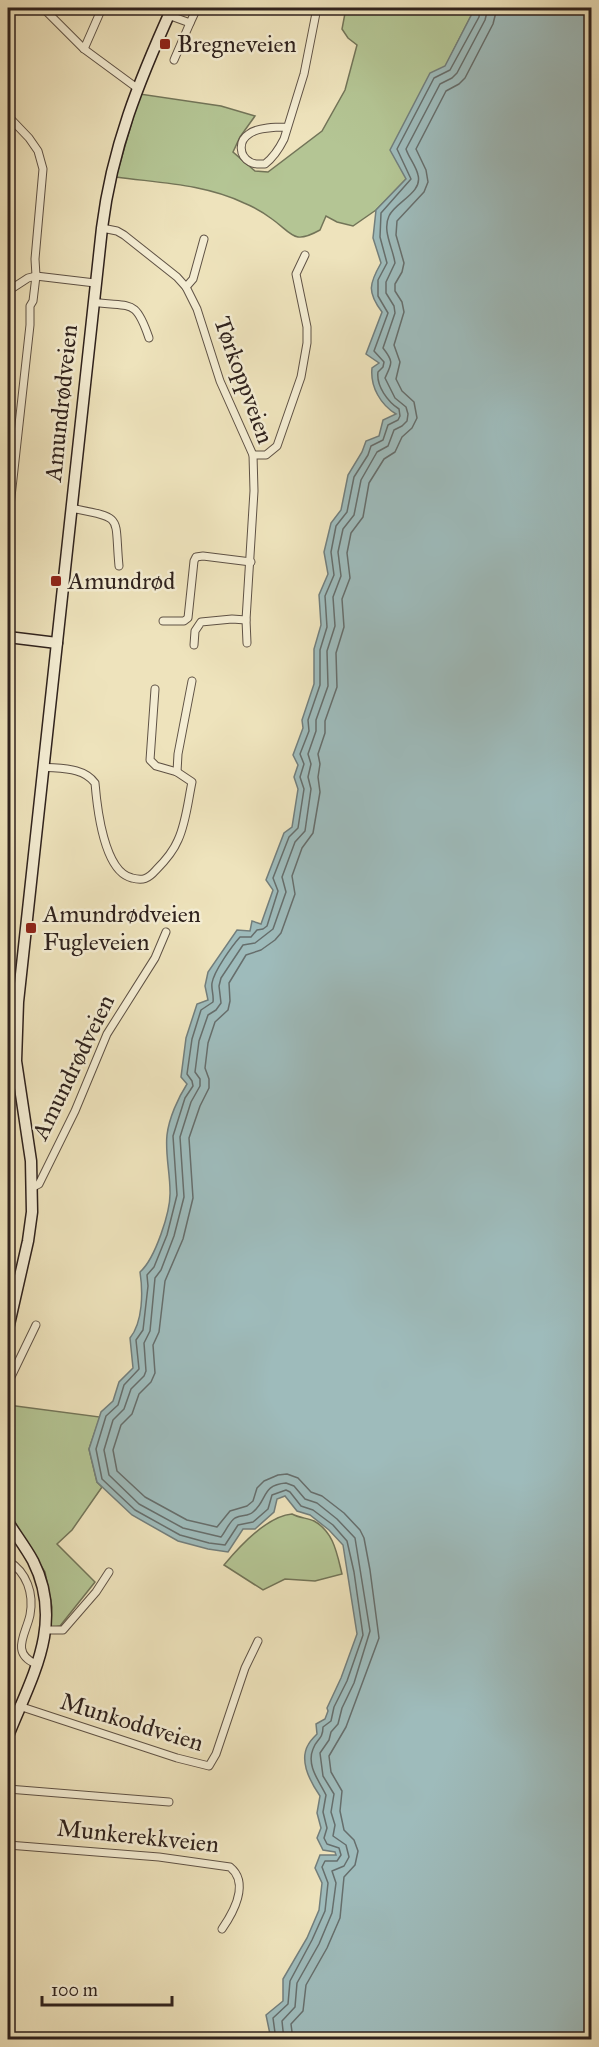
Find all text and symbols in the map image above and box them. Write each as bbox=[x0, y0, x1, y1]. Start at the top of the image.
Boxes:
place label: Bregneveien bbox=[177, 29, 296, 59]
marker: Bregneveien bbox=[158, 37, 172, 51]
street label: Tørkoppveien bbox=[207, 312, 281, 448]
street label: Amundrødveien bbox=[38, 323, 84, 484]
place label: Amundrød bbox=[67, 566, 175, 596]
marker: Amundrød bbox=[49, 574, 63, 588]
place label: Amundrødveien Fugleveien bbox=[42, 899, 201, 957]
marker: Amundrødveien Fugleveien bbox=[24, 921, 38, 935]
street label: Amundrødveien bbox=[24, 990, 121, 1145]
street label: Munkoddveien bbox=[57, 1686, 207, 1758]
street label: Munkerekkveien bbox=[55, 1813, 221, 1859]
scale bar bbox=[42, 1969, 172, 2007]
text: 100 m bbox=[51, 1979, 98, 2001]

